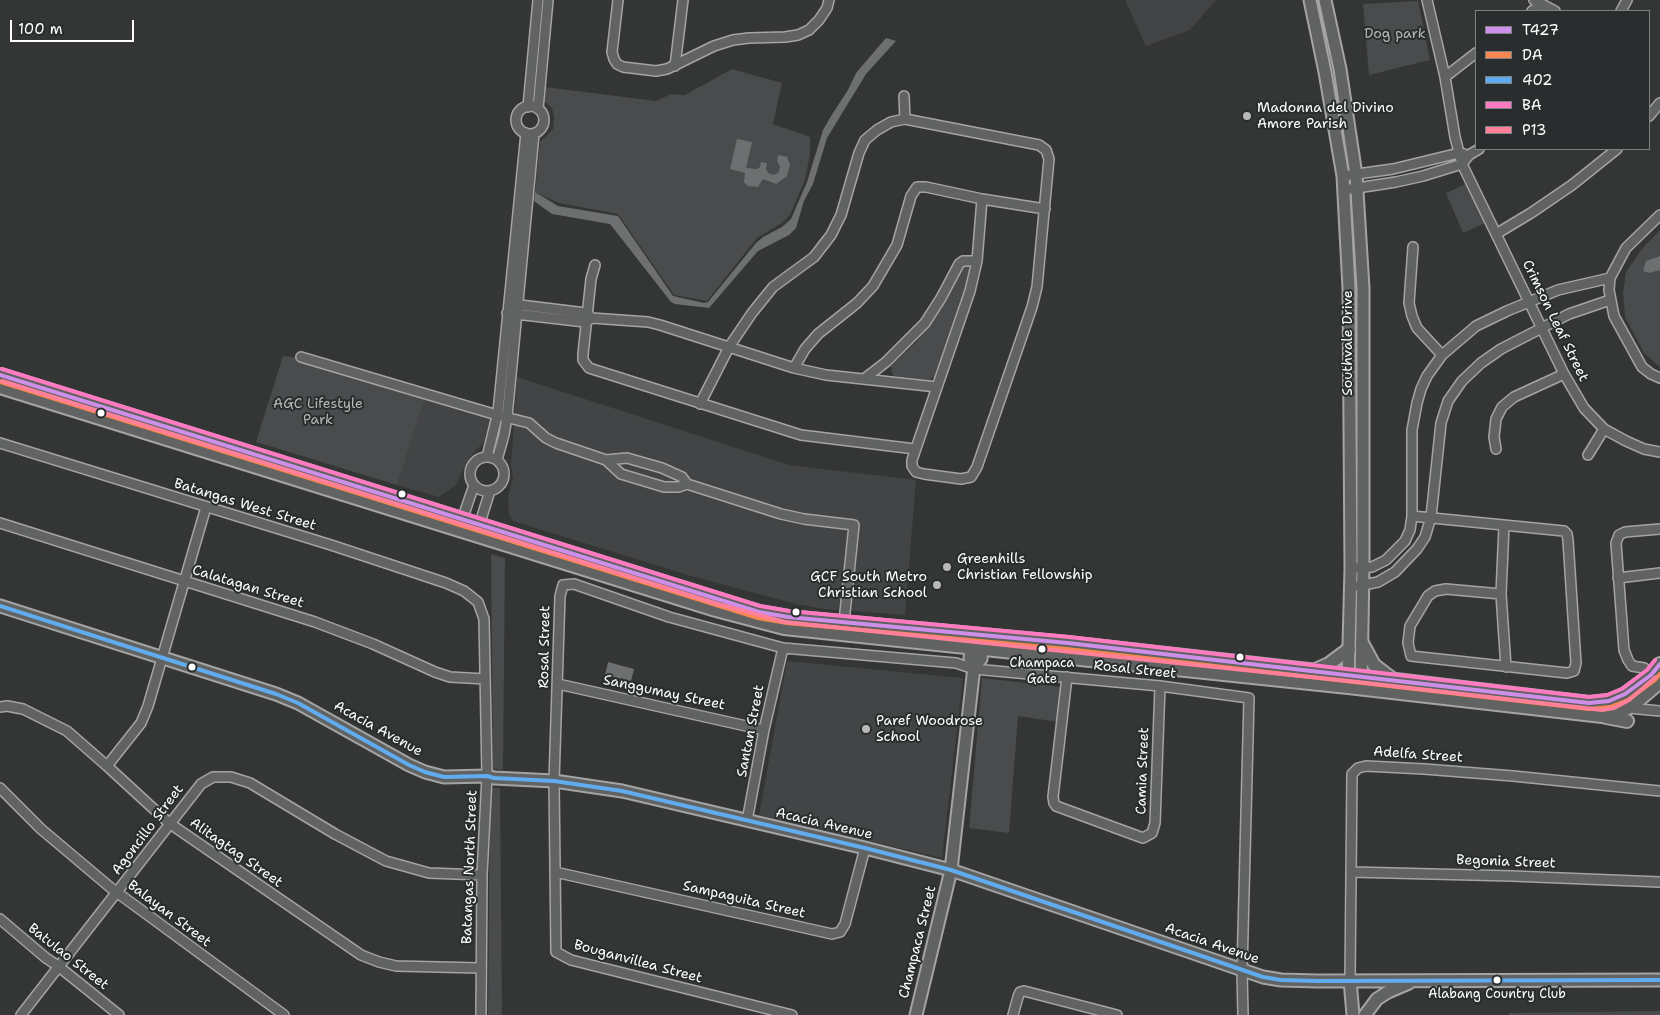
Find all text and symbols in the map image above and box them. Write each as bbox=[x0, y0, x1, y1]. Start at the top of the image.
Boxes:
scale bar bbox=[12, 10, 136, 42]
legend bbox=[1475, 10, 1650, 150]
text: 100 m bbox=[18, 19, 63, 39]
text: T427 bbox=[1522, 20, 1559, 40]
park label: Dog park bbox=[1364, 26, 1426, 42]
text: DA bbox=[1522, 45, 1543, 65]
text: 402 bbox=[1522, 70, 1552, 90]
text: BA bbox=[1522, 95, 1542, 115]
place label: Madonna del Divino Amore Parish bbox=[1257, 100, 1394, 132]
marker: Madonna del Divino Amore Parish bbox=[1241, 110, 1253, 122]
text: P13 bbox=[1522, 120, 1546, 140]
street label: Crimson Leaf Street bbox=[1518, 257, 1592, 385]
street label: Southvale Drive bbox=[1340, 290, 1356, 396]
park label: AGC Lifestyle Park bbox=[273, 396, 363, 428]
unlabelled marker bbox=[96, 408, 106, 418]
street label: Batangas West Street bbox=[172, 475, 318, 535]
unlabelled marker bbox=[397, 489, 407, 499]
place label: Greenhills Christian Fellowship bbox=[957, 551, 1093, 584]
marker: Greenhills Christian Fellowship bbox=[941, 561, 953, 573]
street label: Calatagan Street bbox=[190, 562, 306, 612]
place label: GCF South Metro Christian School bbox=[810, 569, 927, 602]
marker: GCF South Metro Christian School bbox=[931, 579, 943, 591]
street label: Rosal Street bbox=[536, 605, 554, 689]
unlabelled marker bbox=[791, 607, 801, 617]
marker: Champaca Gate bbox=[1037, 644, 1047, 654]
unlabelled marker bbox=[1235, 652, 1245, 662]
place label: Champaca Gate bbox=[1010, 656, 1074, 687]
street label: Rosal Street bbox=[1093, 657, 1177, 683]
unlabelled marker bbox=[187, 662, 197, 672]
street label: Sanggumay Street bbox=[601, 672, 727, 714]
street label: Santan Street bbox=[734, 683, 768, 779]
street label: Acacia Avenue bbox=[331, 698, 425, 760]
place label: Paref Woodrose School bbox=[876, 713, 983, 746]
marker: Paref Woodrose School bbox=[860, 723, 872, 735]
street label: Camia Street bbox=[1133, 727, 1153, 815]
street label: Adelfa Street bbox=[1373, 743, 1463, 767]
street label: Agoncillo Street bbox=[109, 782, 187, 878]
street label: Batangas North Street bbox=[459, 790, 481, 944]
street label: Acacia Avenue bbox=[774, 805, 874, 843]
street label: Alitagtag Street bbox=[186, 815, 286, 891]
street label: Begonia Street bbox=[1456, 852, 1556, 872]
street label: Balayan Street bbox=[124, 877, 214, 951]
street label: Sampaguita Street bbox=[681, 878, 807, 922]
street label: Champaca Street bbox=[896, 884, 940, 1000]
street label: Batulao Street bbox=[24, 920, 112, 994]
street label: Acacia Avenue bbox=[1163, 920, 1261, 968]
street label: Bouganvillea Street bbox=[572, 937, 704, 987]
marker: Alabang Country Club bbox=[1492, 975, 1502, 985]
place label: Alabang Country Club bbox=[1428, 987, 1566, 1003]

